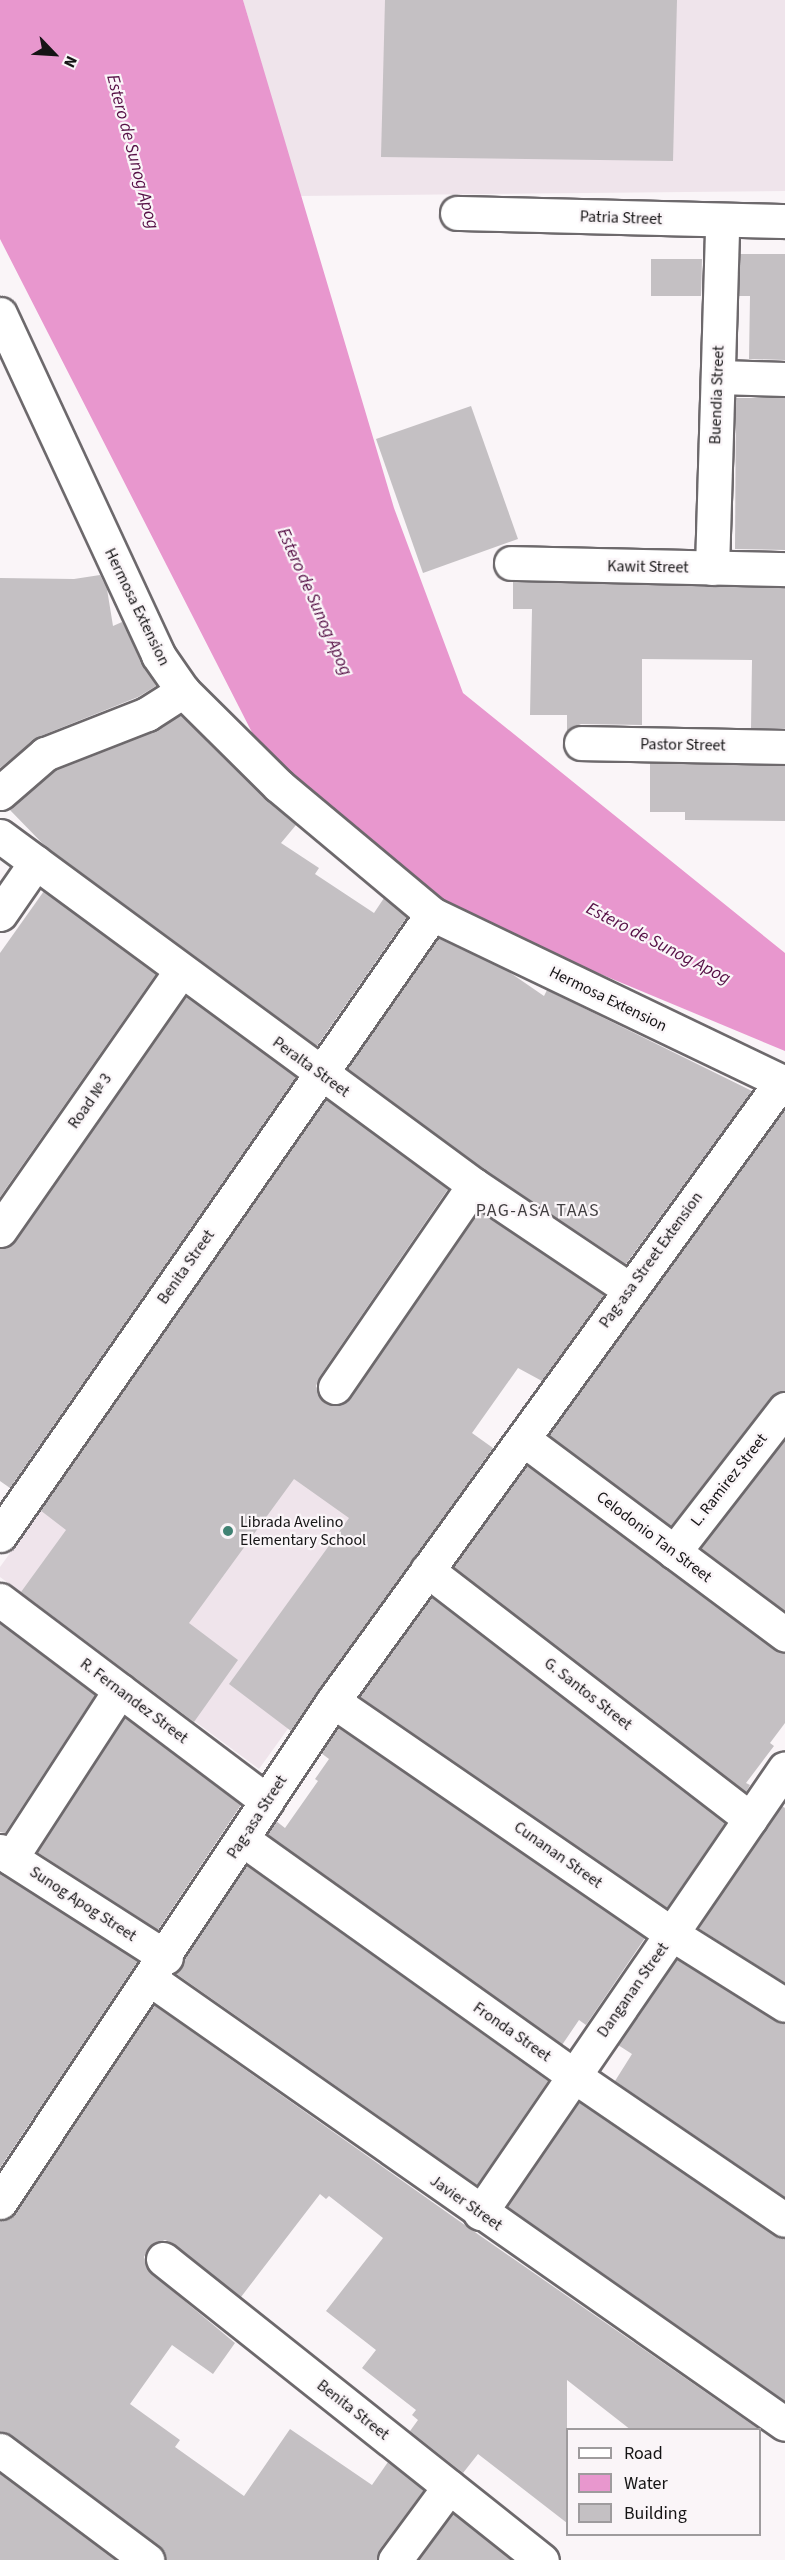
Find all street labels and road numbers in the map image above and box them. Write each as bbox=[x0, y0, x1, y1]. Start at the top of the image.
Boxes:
street label: Patria Street bbox=[579, 207, 663, 229]
street label: Buendia Street bbox=[706, 345, 728, 445]
street label: Hermosa Extension bbox=[100, 545, 174, 669]
street label: Kawit Street bbox=[607, 557, 689, 577]
street label: Pastor Street bbox=[640, 735, 726, 755]
street label: Hermosa Extension bbox=[546, 962, 670, 1036]
street label: Peralta Street bbox=[269, 1033, 353, 1101]
street label: Road № 3 bbox=[64, 1070, 116, 1132]
street label: Pag-asa Street Extension bbox=[595, 1188, 707, 1332]
street label: Benita Street bbox=[153, 1226, 219, 1308]
street label: L. Ramirez Street bbox=[687, 1430, 771, 1530]
street label: Celodonio Tan Street bbox=[593, 1487, 715, 1587]
street label: R. Fernandez Street bbox=[76, 1654, 192, 1748]
street label: G. Santos Street bbox=[540, 1654, 636, 1734]
street label: Pag-asa Street bbox=[223, 1772, 291, 1862]
street label: Cunanan Street bbox=[510, 1817, 606, 1893]
street label: Sunog Apog Street bbox=[26, 1862, 140, 1946]
street label: Danganan Street bbox=[593, 1939, 673, 2041]
street label: Fronda Street bbox=[469, 1998, 555, 2066]
street label: Javier Street bbox=[426, 2171, 506, 2235]
street label: Benita Street bbox=[313, 2376, 393, 2444]

